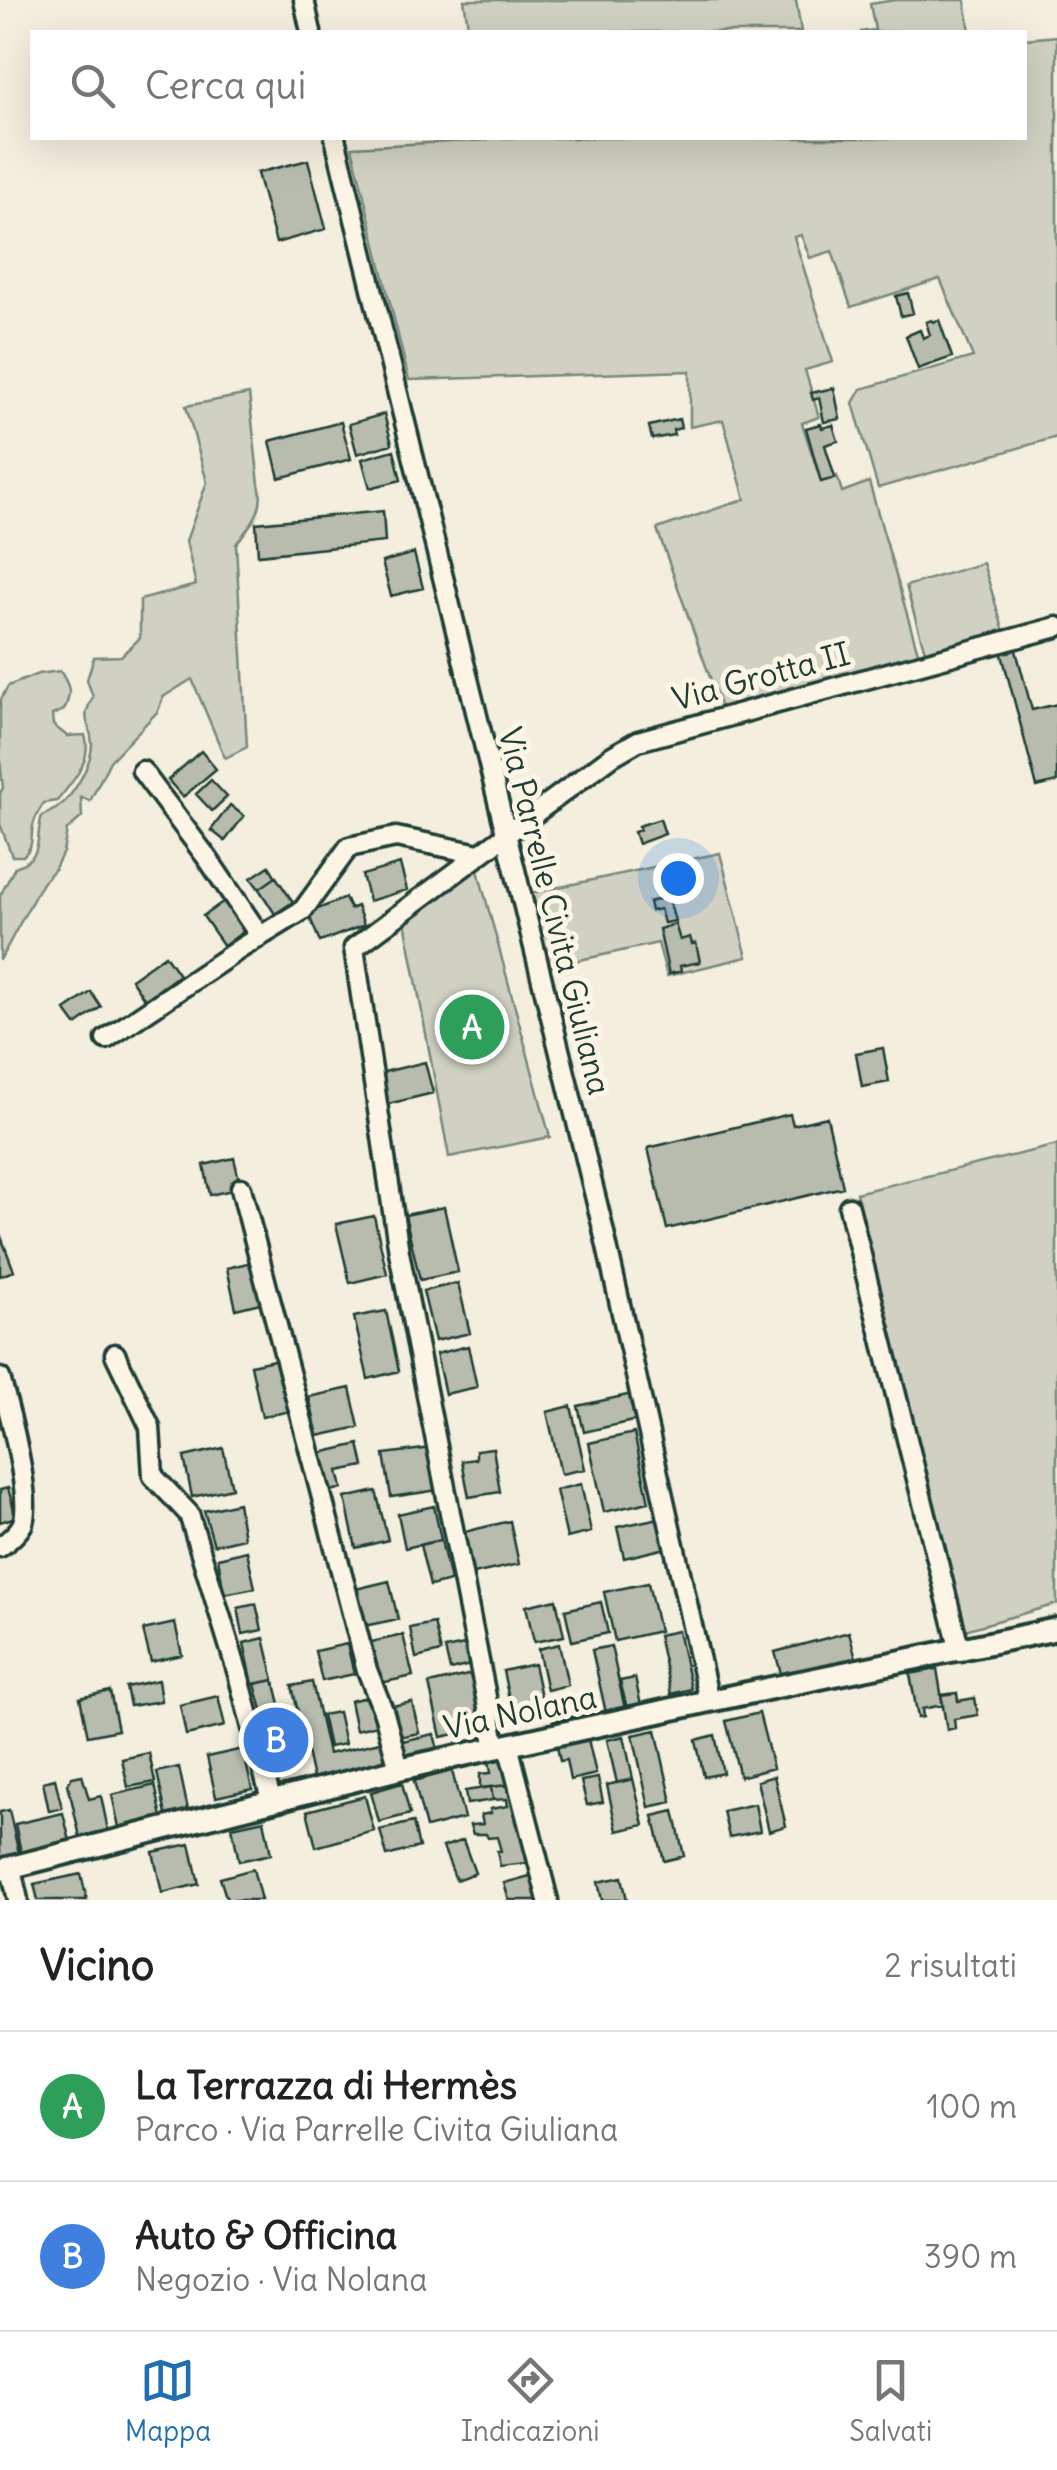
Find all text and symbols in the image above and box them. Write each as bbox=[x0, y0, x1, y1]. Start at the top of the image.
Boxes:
search box bbox=[30, 30, 1027, 140]
icon: search bbox=[65, 58, 120, 113]
text: Cerca qui bbox=[145, 62, 306, 109]
street label: Via Grotta II bbox=[668, 633, 854, 719]
street label: Via Parrelle Civita Giuliana bbox=[489, 723, 621, 1099]
your location bbox=[653, 853, 704, 904]
pin: A bbox=[440, 990, 504, 1064]
street label: Via Nolana bbox=[440, 1676, 600, 1748]
pin: B bbox=[244, 1702, 308, 1778]
text: Vicino bbox=[40, 1939, 154, 1991]
text: 2 risultati bbox=[884, 1945, 1017, 1986]
text: La Terrazza di Hermès bbox=[135, 2062, 517, 2109]
text: A bbox=[62, 2086, 83, 2127]
text: 100 m bbox=[927, 2086, 1017, 2127]
text: Parco · Via Parrelle Civita Giuliana bbox=[135, 2109, 618, 2150]
text: Auto & Officina bbox=[135, 2212, 397, 2259]
text: B bbox=[62, 2236, 83, 2277]
text: 390 m bbox=[924, 2236, 1017, 2277]
text: Negozio · Via Nolana bbox=[135, 2259, 428, 2300]
tab: Mappa bbox=[125, 2353, 211, 2449]
tab: Indicazioni bbox=[461, 2353, 600, 2449]
tab: Salvati bbox=[849, 2353, 932, 2449]

